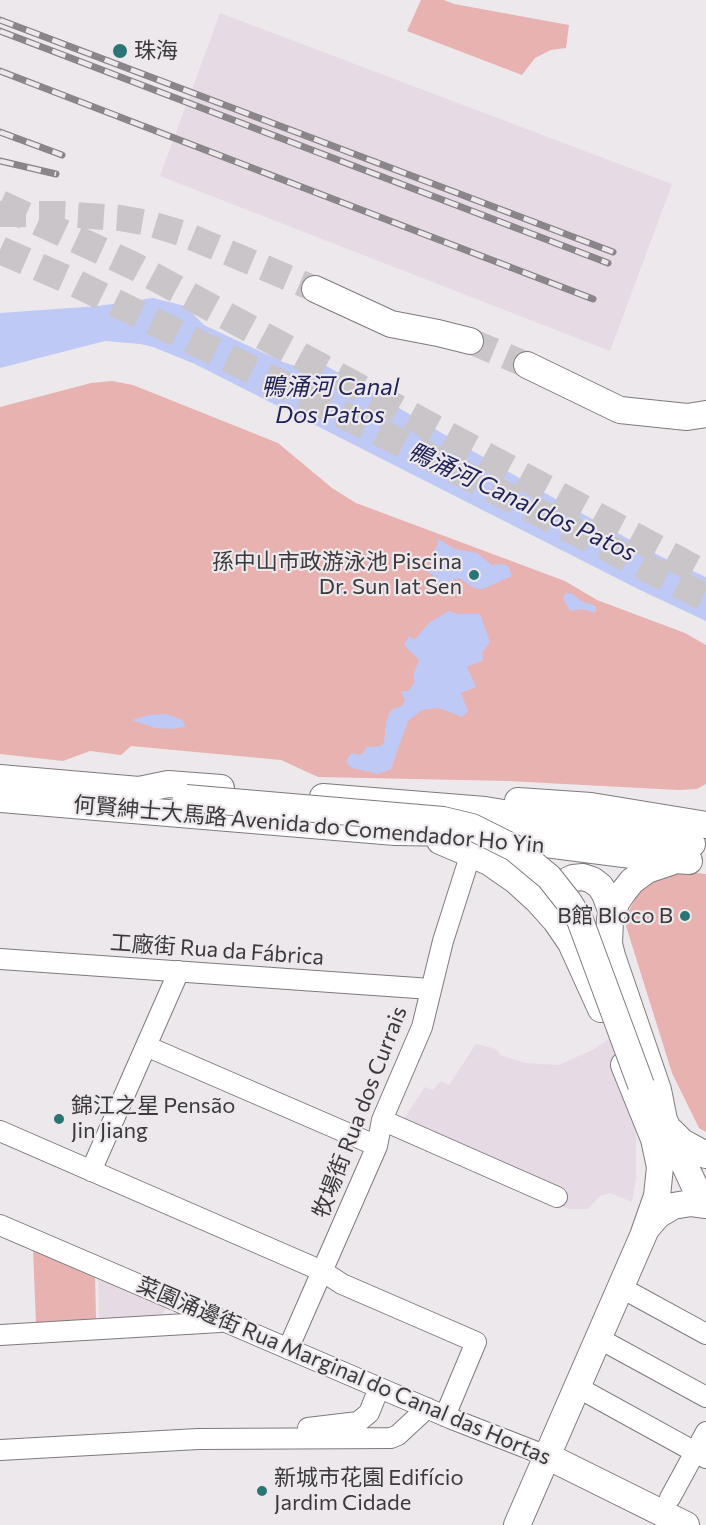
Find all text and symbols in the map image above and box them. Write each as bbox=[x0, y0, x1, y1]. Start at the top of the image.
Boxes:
place label: 珠海 bbox=[134, 38, 178, 64]
marker: 珠海 bbox=[111, 42, 129, 60]
water label: 鴨涌河 Canal Dos Patos bbox=[261, 373, 399, 429]
water label: 鴨涌河 Canal dos Patos bbox=[403, 436, 641, 568]
place label: 孫中山市政游泳池 Piscina Dr. Sun Iat Sen bbox=[212, 549, 462, 600]
marker: 孫中山市政游泳池 Piscina Dr. Sun Iat Sen bbox=[467, 568, 481, 582]
street label: 何賢紳士大馬路 Avenida do Comendador Ho Yin bbox=[72, 791, 546, 859]
place label: B館 Bloco B bbox=[557, 903, 673, 929]
marker: B館 Bloco B bbox=[678, 909, 692, 923]
street label: 工廠街 Rua da Fábrica bbox=[109, 929, 325, 971]
street label: 牧場街 Rua dos Currais bbox=[307, 1002, 413, 1222]
place label: 錦江之星 Pensão Jin Jiang bbox=[71, 1093, 235, 1144]
marker: 錦江之星 Pensão Jin Jiang bbox=[52, 1112, 66, 1126]
street label: 菜園涌邊街 Rua Marginal do Canal das Hortas bbox=[133, 1271, 555, 1471]
place label: 新城市花園 Edifício Jardim Cidade bbox=[274, 1465, 464, 1516]
marker: 新城市花園 Edifício Jardim Cidade bbox=[255, 1484, 269, 1498]

